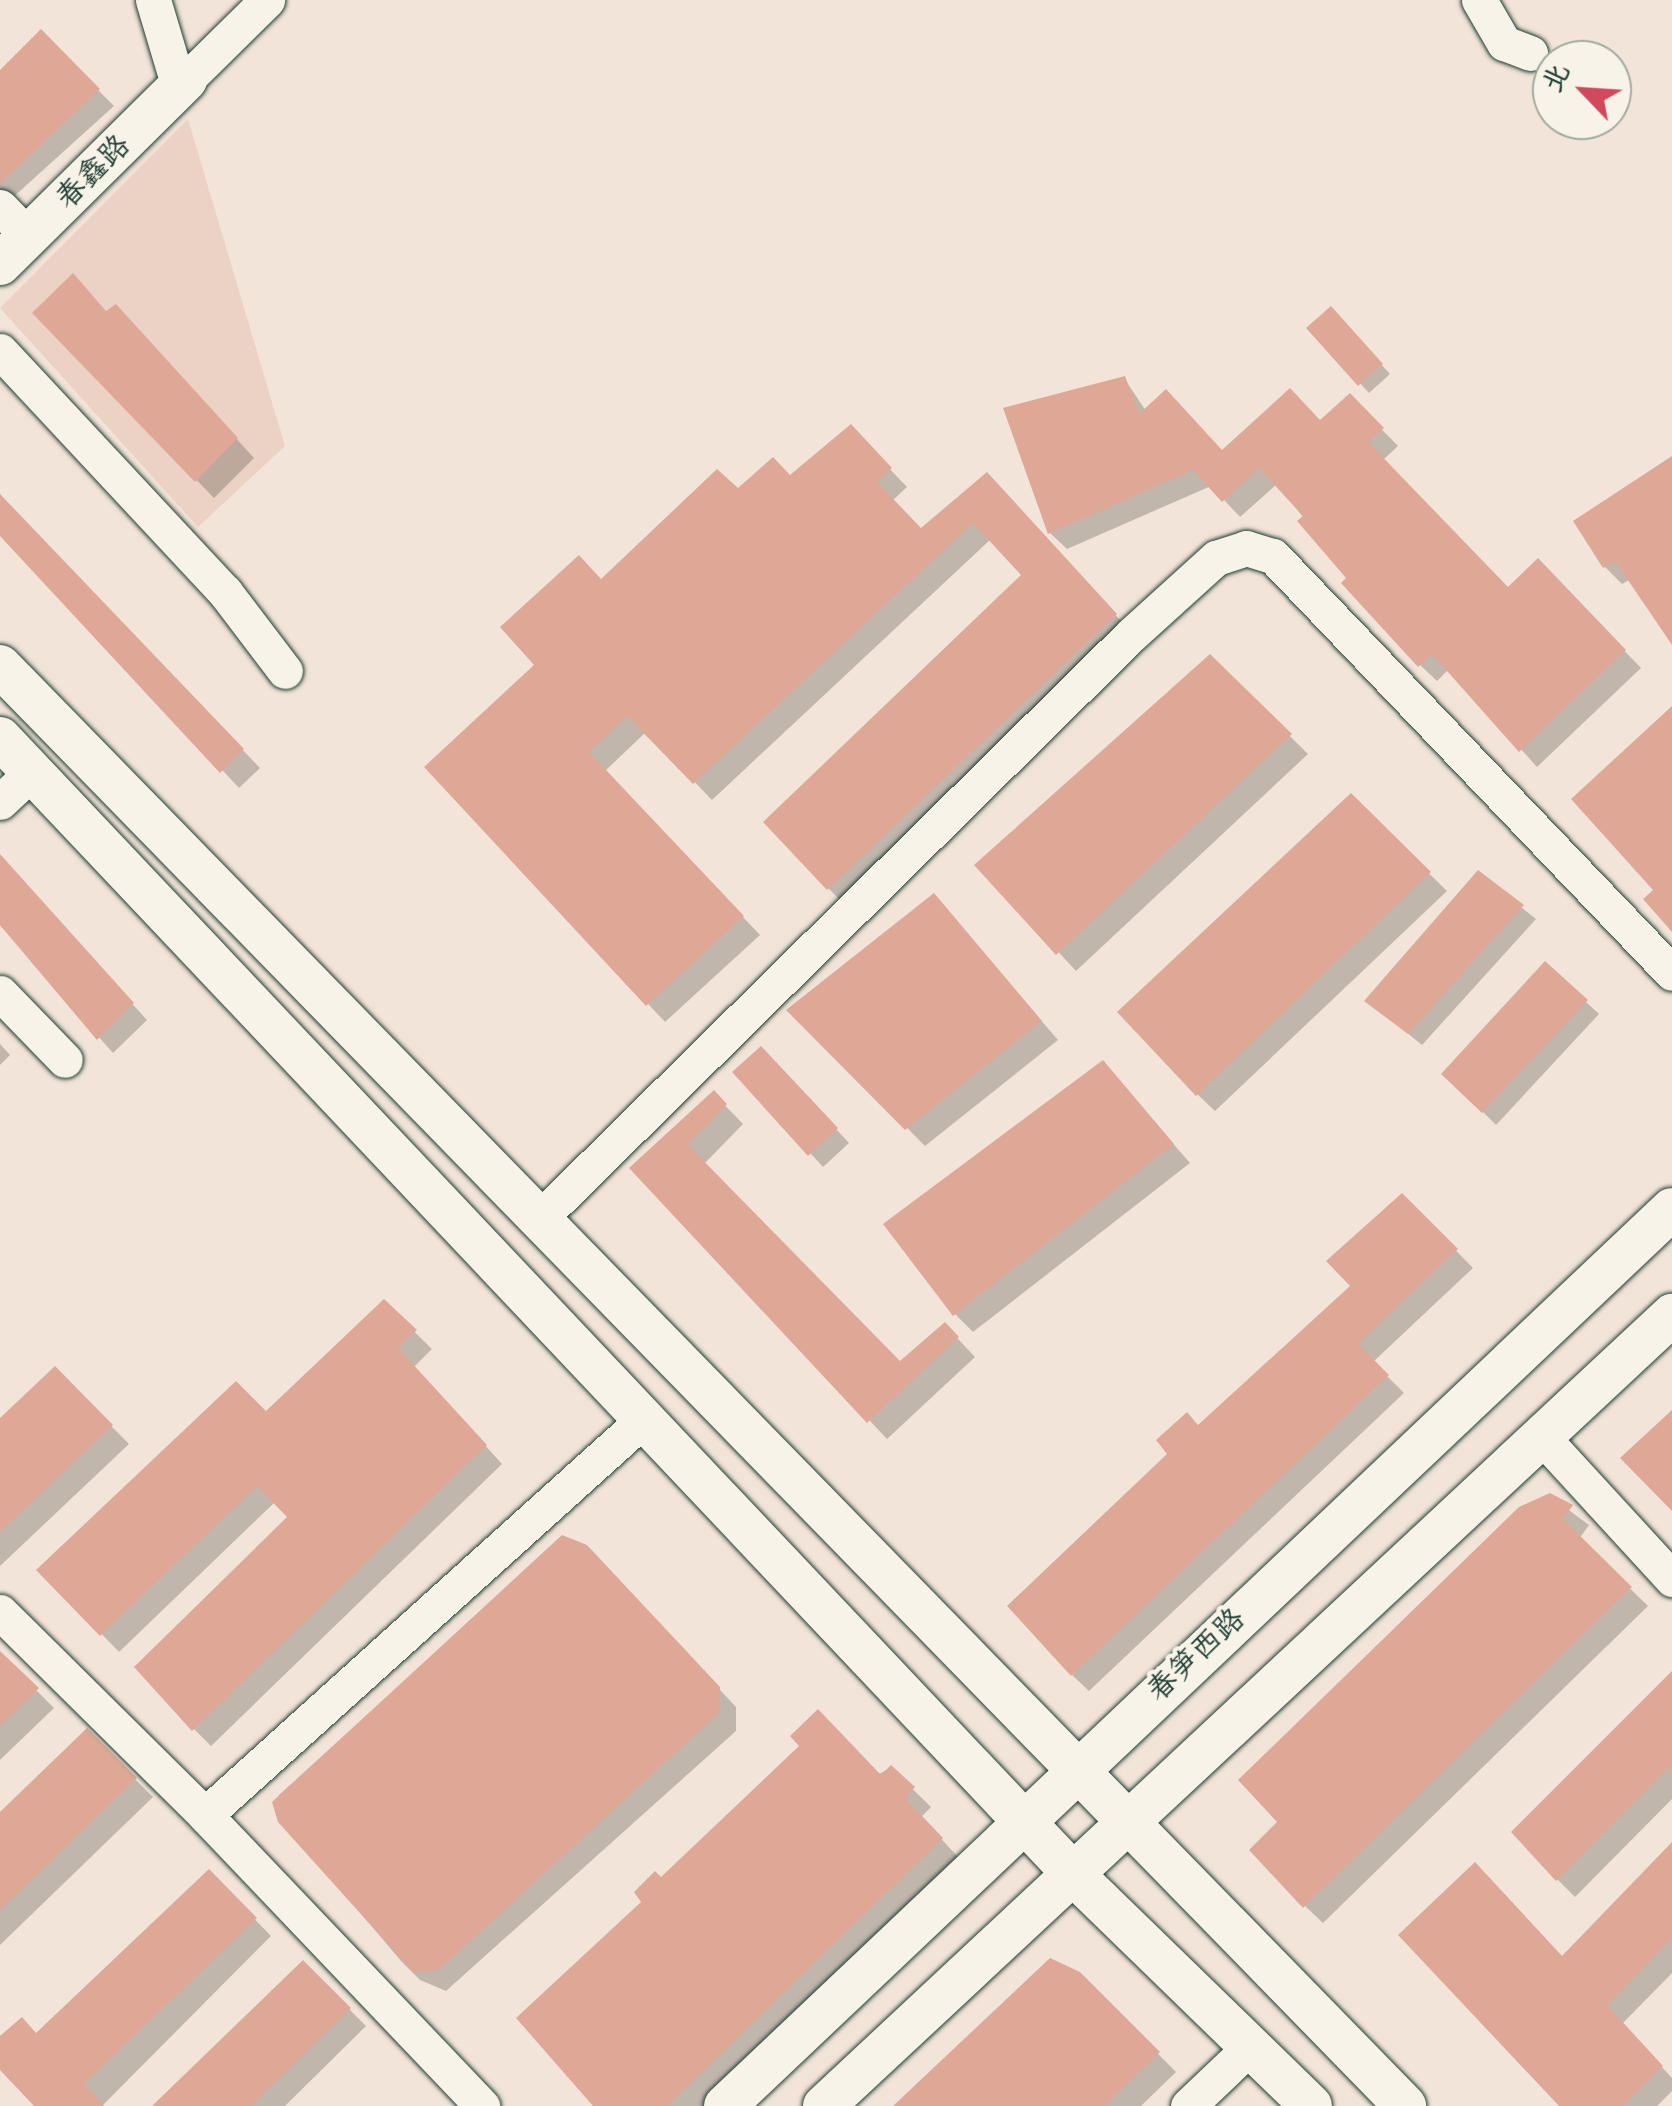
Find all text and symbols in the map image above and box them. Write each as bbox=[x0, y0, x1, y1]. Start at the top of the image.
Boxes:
north arrow bbox=[1532, 40, 1632, 140]
text: 北 bbox=[1534, 58, 1578, 98]
street label: 春鑫路 bbox=[48, 127, 138, 217]
street label: 春笋西路 bbox=[1140, 1601, 1252, 1709]

